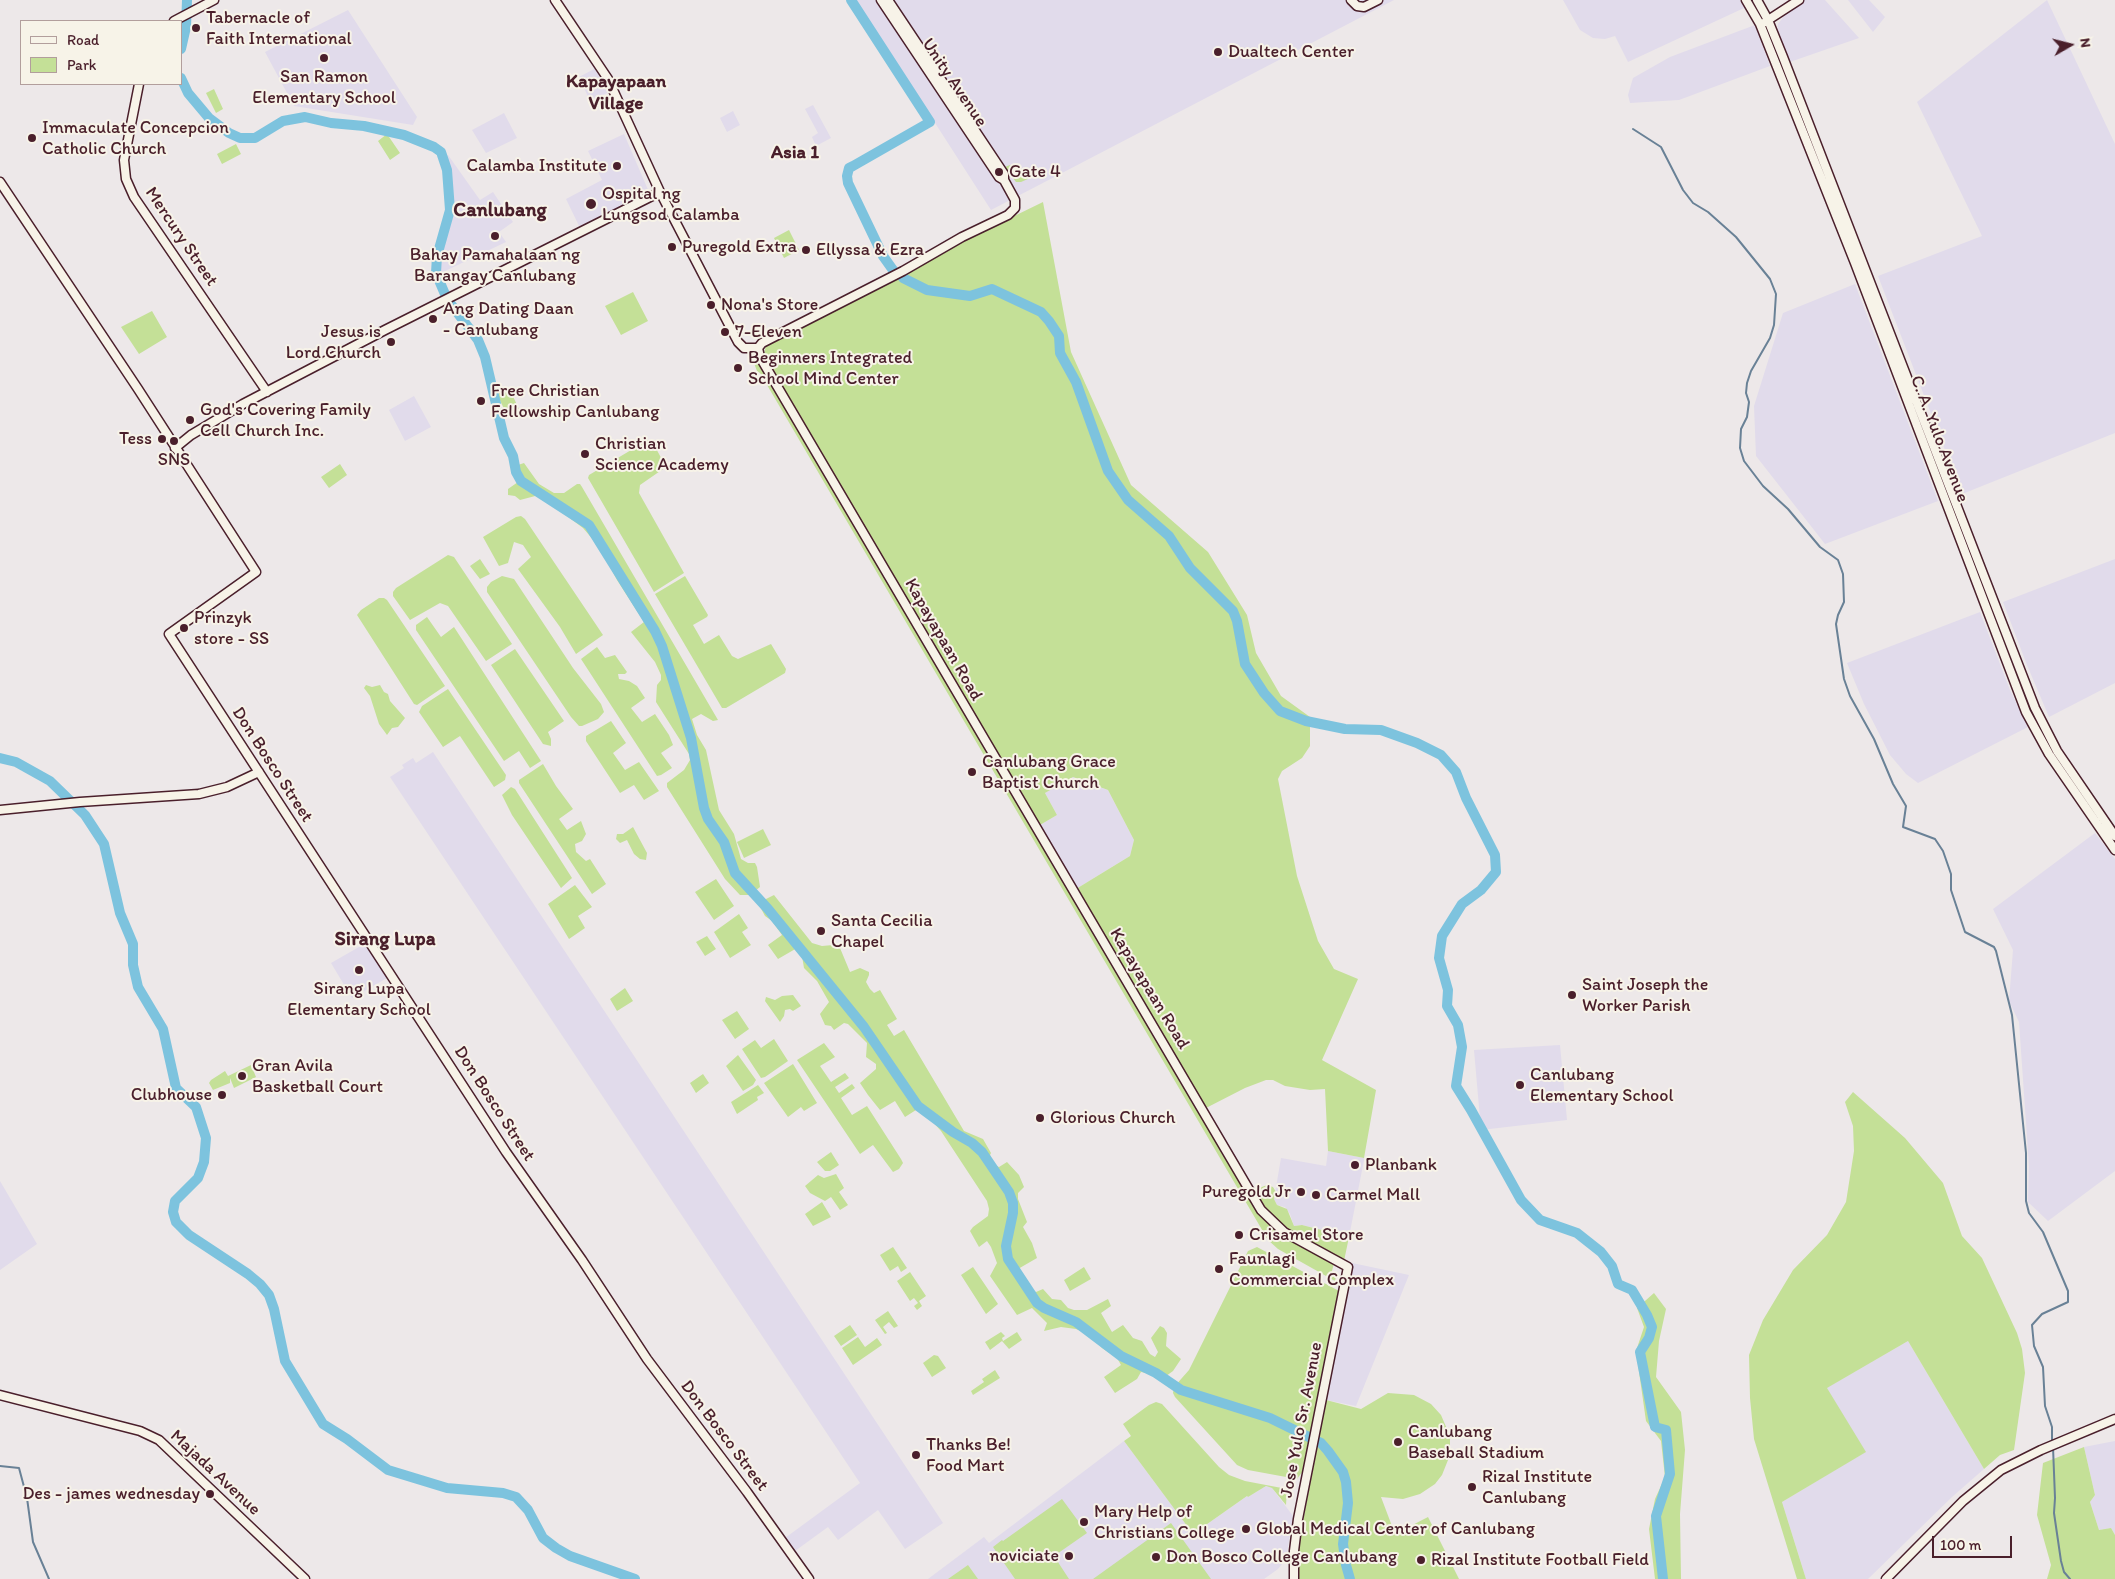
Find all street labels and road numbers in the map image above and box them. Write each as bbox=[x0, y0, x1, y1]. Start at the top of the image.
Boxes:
street label: Unity Avenue bbox=[916, 35, 992, 131]
street label: Mercury Street bbox=[140, 183, 222, 291]
street label: C. A. Yulo Avenue bbox=[1905, 372, 1973, 506]
street label: Kapayapaan Road bbox=[899, 575, 987, 705]
street label: Don Bosco Street bbox=[227, 703, 317, 827]
street label: Kapayapaan Road bbox=[1104, 924, 1194, 1054]
street label: Don Bosco Street bbox=[449, 1042, 539, 1166]
street label: Jose Yulo Sr. Avenue bbox=[1276, 1340, 1328, 1500]
street label: Don Bosco Street bbox=[675, 1376, 773, 1496]
street label: Majada Avenue bbox=[165, 1425, 265, 1521]

